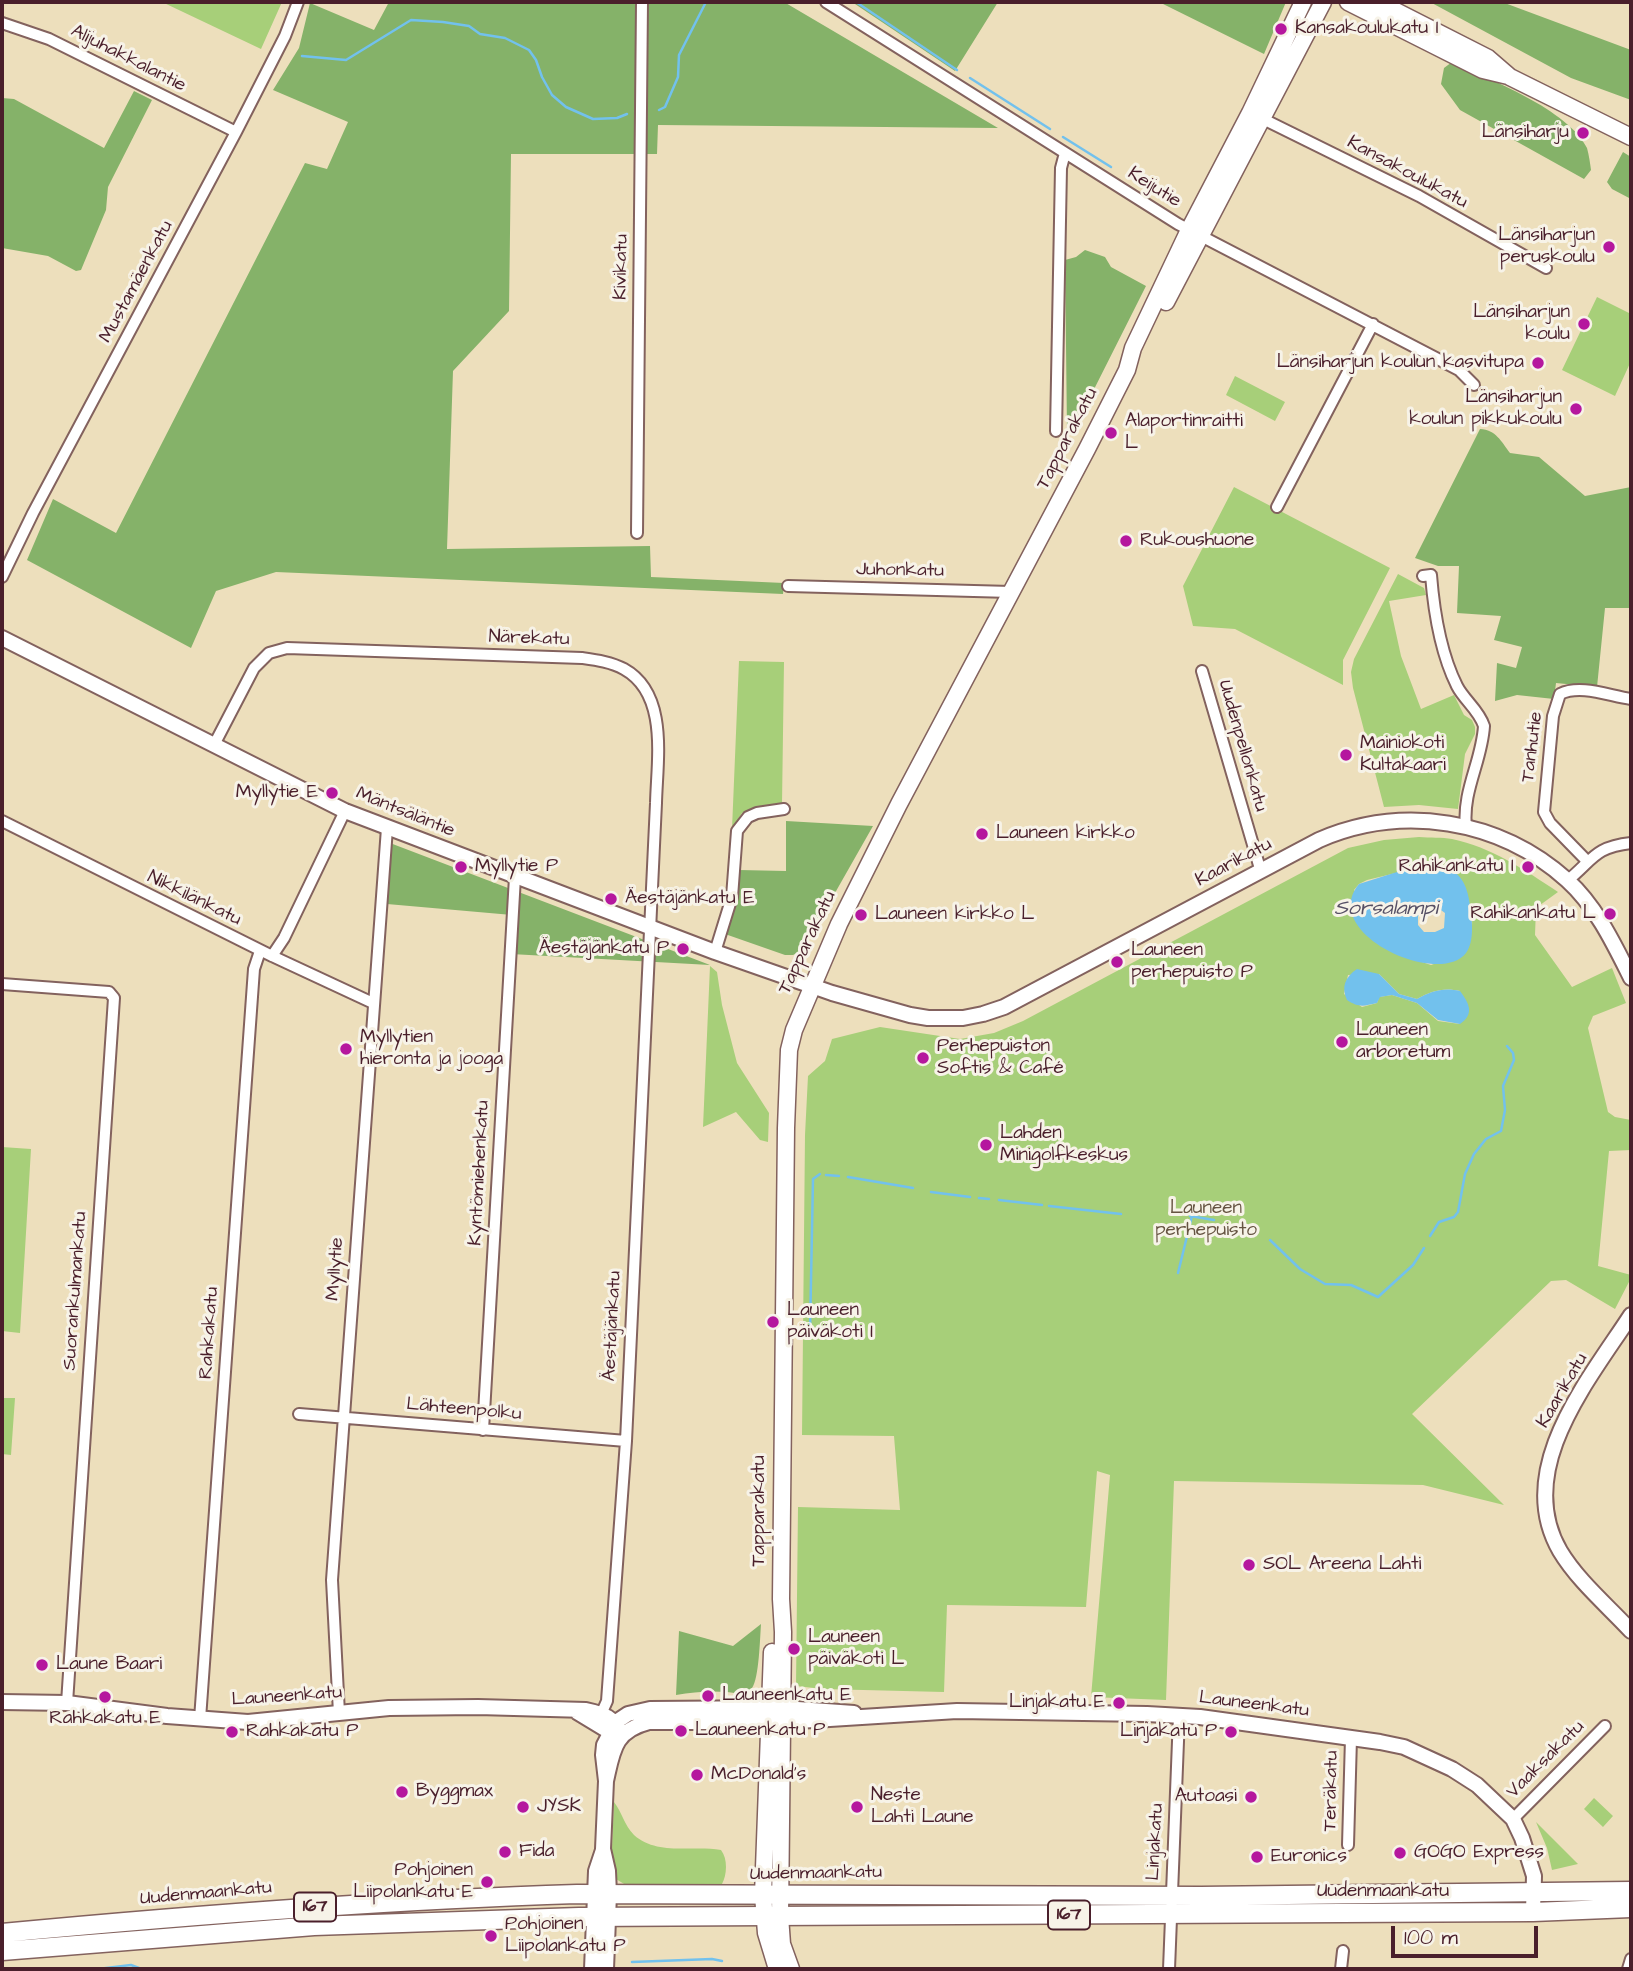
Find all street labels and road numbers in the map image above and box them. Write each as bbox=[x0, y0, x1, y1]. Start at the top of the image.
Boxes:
street label: Alijuhakkalantie bbox=[67, 20, 189, 98]
street label: Kansakoulukatu bbox=[1343, 132, 1471, 214]
street label: Keijutie bbox=[1123, 163, 1185, 213]
street label: Mustamäenkatu bbox=[95, 217, 179, 347]
street label: Kivikatu bbox=[610, 234, 634, 300]
street label: Tapparakatu bbox=[1033, 384, 1103, 494]
street label: Juhonkatu bbox=[856, 559, 944, 583]
street label: Närekatu bbox=[488, 626, 570, 652]
street label: Uudenpellonkatu bbox=[1212, 678, 1272, 814]
street label: Tanhutie bbox=[1517, 710, 1549, 784]
street label: Mäntsäläntie bbox=[352, 783, 458, 843]
street label: Kaarikatu bbox=[1192, 833, 1276, 893]
street label: Nikkilänkatu bbox=[143, 866, 245, 932]
street label: Tapparakatu bbox=[774, 888, 842, 998]
street label: Kyntömiehenkatu bbox=[465, 1100, 495, 1246]
street label: Suorankulmankatu bbox=[59, 1211, 93, 1371]
street label: Myllytie bbox=[322, 1237, 350, 1301]
street label: Äestäjänkatu bbox=[599, 1270, 627, 1382]
street label: Rahkakatu bbox=[195, 1286, 225, 1380]
street label: Kaarikatu bbox=[1532, 1349, 1594, 1433]
street label: Lähteenpolku bbox=[405, 1394, 523, 1426]
street label: Tapparakatu bbox=[749, 1455, 771, 1567]
street label: Launeenkatu bbox=[231, 1682, 343, 1712]
street label: Launeenkatu bbox=[1198, 1687, 1310, 1723]
street label: Vaaksakatu bbox=[1502, 1716, 1590, 1804]
street label: Teräkatu bbox=[1320, 1750, 1344, 1832]
street label: Linjakatu bbox=[1143, 1803, 1169, 1881]
street label: Uudenmaankatu bbox=[750, 1861, 882, 1887]
street label: Uudenmaankatu bbox=[139, 1877, 273, 1911]
street label: Uudenmaankatu bbox=[1317, 1881, 1449, 1903]
road number: 167 bbox=[294, 1893, 336, 1922]
road number: 167 bbox=[1048, 1900, 1090, 1929]

